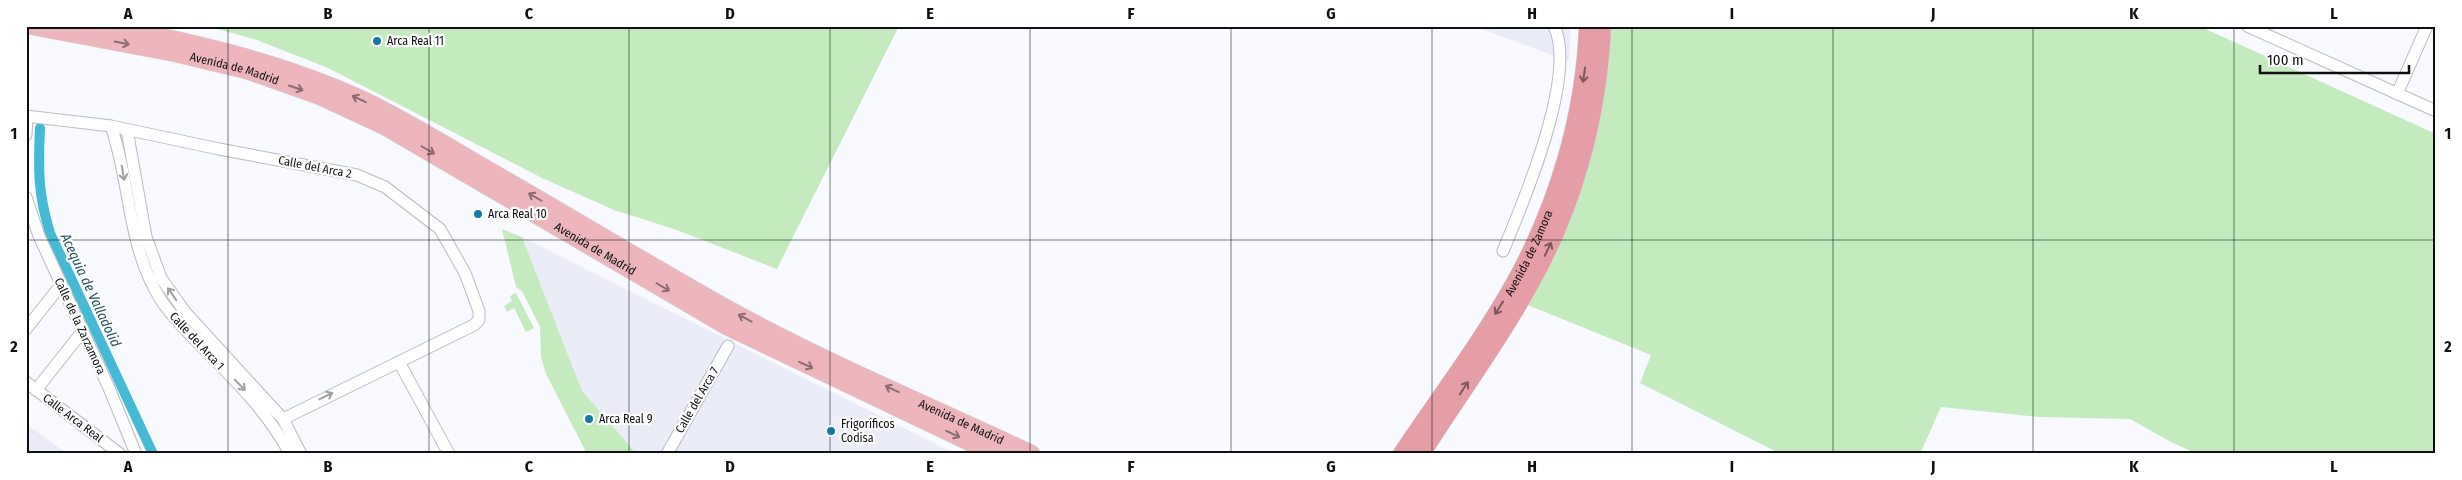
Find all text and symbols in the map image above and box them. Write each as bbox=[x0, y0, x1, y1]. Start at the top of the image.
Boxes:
text: A bbox=[123, 4, 133, 23]
text: B bbox=[324, 4, 333, 23]
text: C bbox=[525, 4, 534, 23]
text: D bbox=[725, 4, 735, 23]
text: E bbox=[926, 4, 934, 23]
text: F bbox=[1127, 4, 1135, 23]
text: G bbox=[1326, 4, 1336, 23]
text: H bbox=[1527, 4, 1537, 23]
text: I bbox=[1730, 4, 1734, 23]
text: J bbox=[1930, 4, 1935, 23]
text: K bbox=[2129, 4, 2139, 23]
text: L bbox=[2330, 4, 2338, 23]
place label: Arca Real 11 bbox=[387, 34, 444, 48]
marker: Arca Real 11 bbox=[371, 35, 383, 47]
one-way arrow bbox=[114, 38, 130, 48]
scale bar bbox=[2260, 42, 2408, 74]
street label: Avenida de Madrid bbox=[189, 50, 281, 88]
text: 100 m bbox=[2267, 51, 2304, 69]
one-way arrow bbox=[1578, 66, 1588, 82]
one-way arrow bbox=[288, 84, 303, 93]
one-way arrow bbox=[352, 94, 367, 103]
text: 1 bbox=[11, 124, 17, 143]
text: 1 bbox=[2445, 124, 2451, 143]
one-way arrow bbox=[420, 145, 434, 155]
street label: Calle del Arca 2 bbox=[277, 153, 353, 181]
one-way arrow bbox=[118, 165, 128, 181]
one-way arrow bbox=[527, 192, 542, 202]
place label: Arca Real 10 bbox=[488, 207, 547, 221]
marker: Arca Real 10 bbox=[472, 208, 484, 220]
street label: Avenida de Zamora bbox=[1502, 208, 1555, 299]
street label: Avenida de Madrid bbox=[552, 220, 638, 278]
water label: Acequia de Valladolid bbox=[56, 230, 125, 350]
one-way arrow bbox=[1543, 242, 1553, 257]
street label: Calle de la Zarzamora bbox=[51, 276, 109, 377]
one-way arrow bbox=[655, 283, 670, 293]
one-way arrow bbox=[167, 288, 177, 302]
one-way arrow bbox=[1494, 300, 1504, 314]
street label: Calle del Arca 1 bbox=[167, 309, 227, 373]
one-way arrow bbox=[738, 313, 753, 322]
text: 2 bbox=[9, 337, 18, 356]
text: 2 bbox=[2443, 337, 2452, 356]
one-way arrow bbox=[798, 360, 813, 370]
street label: Calle del Arca 7 bbox=[672, 364, 722, 435]
one-way arrow bbox=[233, 379, 246, 391]
one-way arrow bbox=[1459, 381, 1469, 395]
one-way arrow bbox=[884, 383, 899, 393]
street label: Calle Arca Real bbox=[40, 391, 106, 445]
one-way arrow bbox=[318, 391, 333, 400]
street label: Avenida de Madrid bbox=[917, 397, 1006, 447]
place label: Arca Real 9 bbox=[599, 412, 653, 426]
marker: Arca Real 9 bbox=[583, 413, 595, 425]
place label: Frigoríficos Codisa bbox=[841, 417, 895, 445]
marker: Frigoríficos Codisa bbox=[825, 425, 837, 437]
one-way arrow bbox=[945, 430, 960, 439]
text: A bbox=[123, 457, 133, 476]
text: B bbox=[324, 457, 333, 476]
text: C bbox=[525, 457, 534, 476]
text: D bbox=[725, 457, 735, 476]
text: E bbox=[926, 457, 934, 476]
text: F bbox=[1127, 457, 1135, 476]
text: G bbox=[1326, 457, 1336, 476]
text: H bbox=[1527, 457, 1537, 476]
text: I bbox=[1730, 457, 1734, 476]
text: J bbox=[1930, 457, 1935, 476]
text: K bbox=[2129, 457, 2139, 476]
text: L bbox=[2330, 457, 2338, 476]

